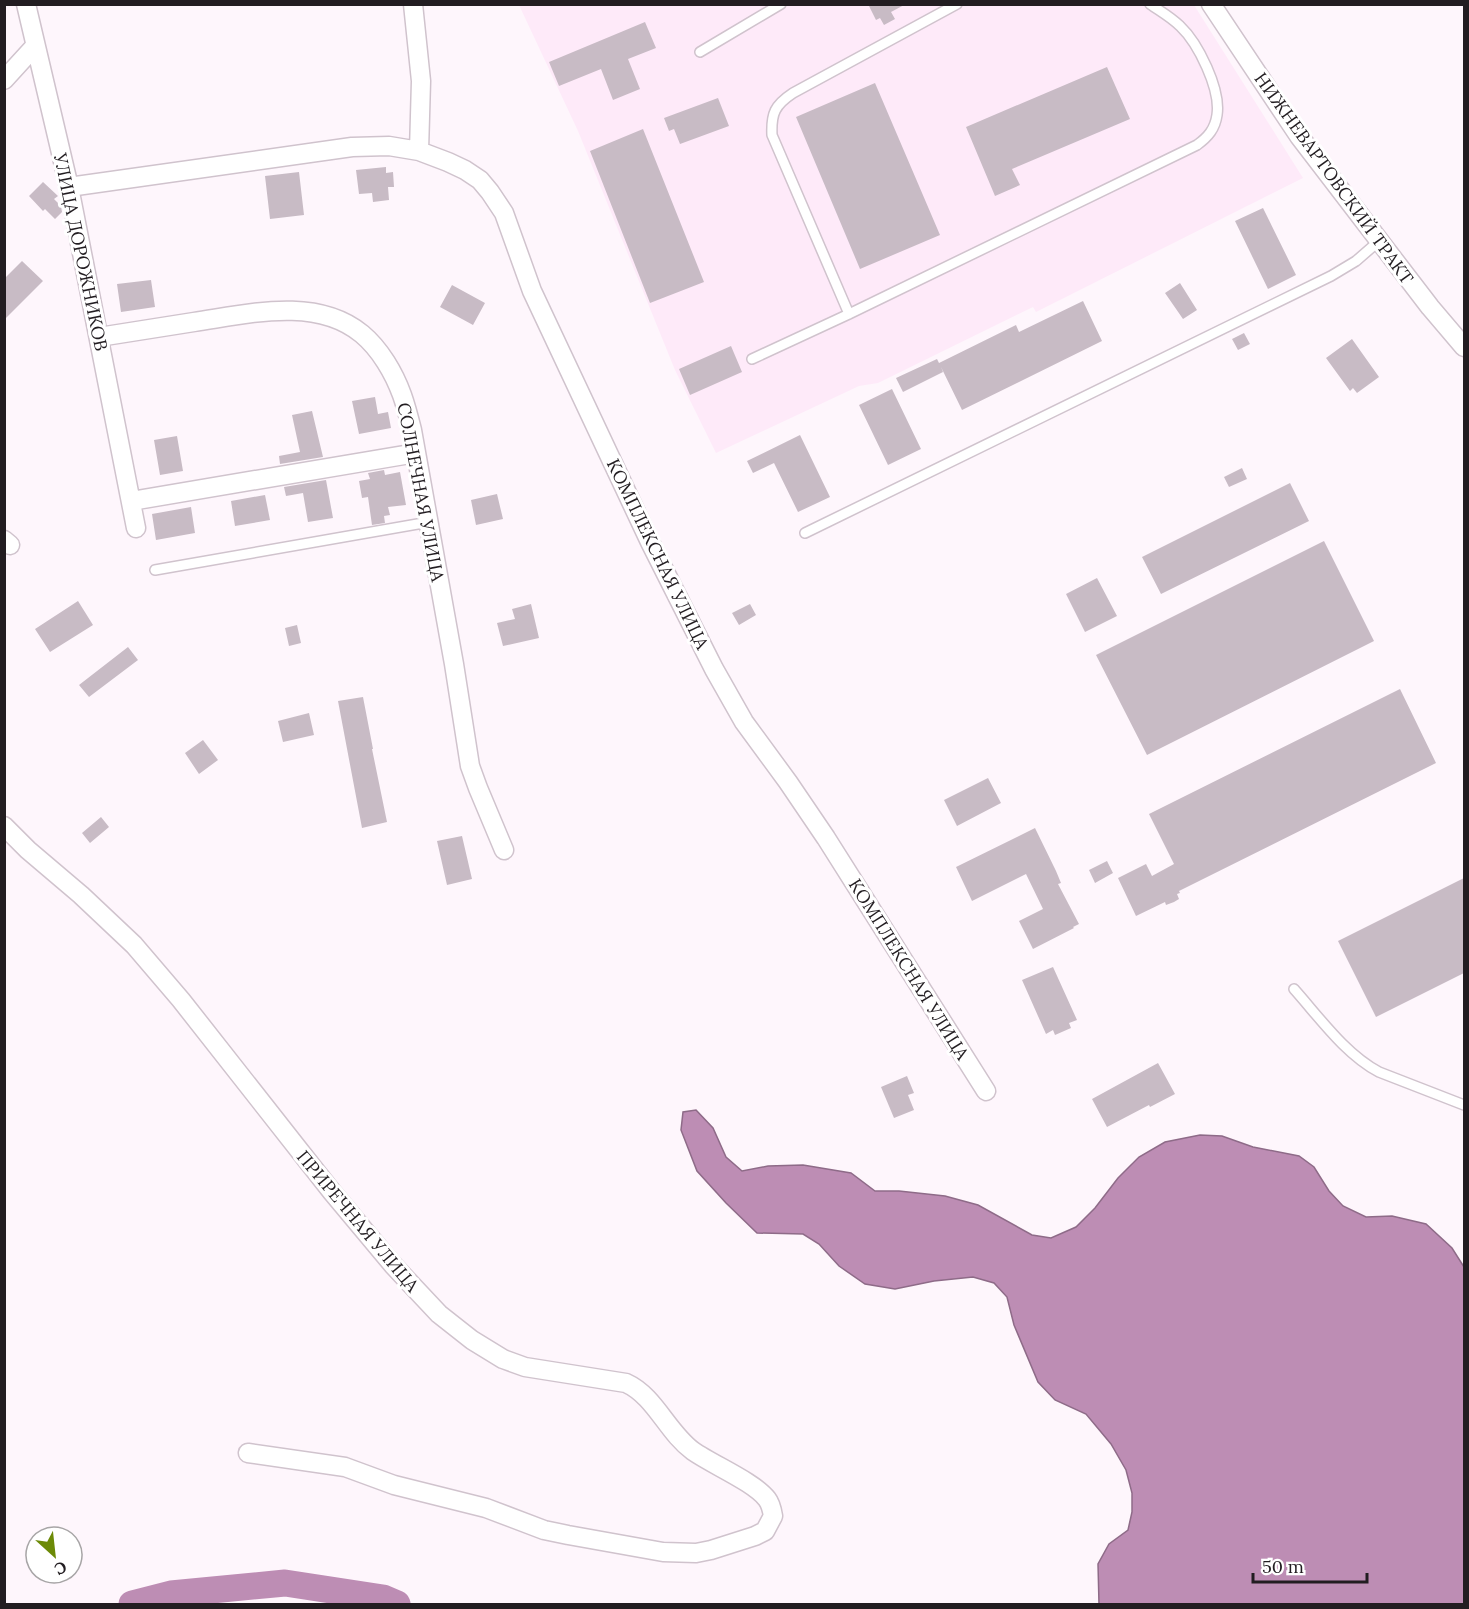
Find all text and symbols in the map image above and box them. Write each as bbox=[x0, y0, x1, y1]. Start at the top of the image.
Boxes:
street label: НИЖНЕВАРТОВСКИЙ ТРАКТ bbox=[1249, 68, 1419, 289]
street label: УЛИЦА ДОРОЖНИКОВ bbox=[49, 150, 113, 353]
street label: СОЛНЕЧНАЯ УЛИЦА bbox=[392, 400, 450, 584]
street label: КОМПЛЕКСНАЯ УЛИЦА bbox=[602, 455, 715, 654]
street label: КОМПЛЕКСНАЯ УЛИЦА bbox=[844, 874, 975, 1064]
street label: ПРИРЕЧНАЯ УЛИЦА bbox=[292, 1145, 425, 1297]
north arrow bbox=[24, 1525, 84, 1585]
scale bar bbox=[1253, 1546, 1367, 1584]
text: 50 m bbox=[1262, 1555, 1304, 1578]
text: С bbox=[51, 1557, 70, 1580]

